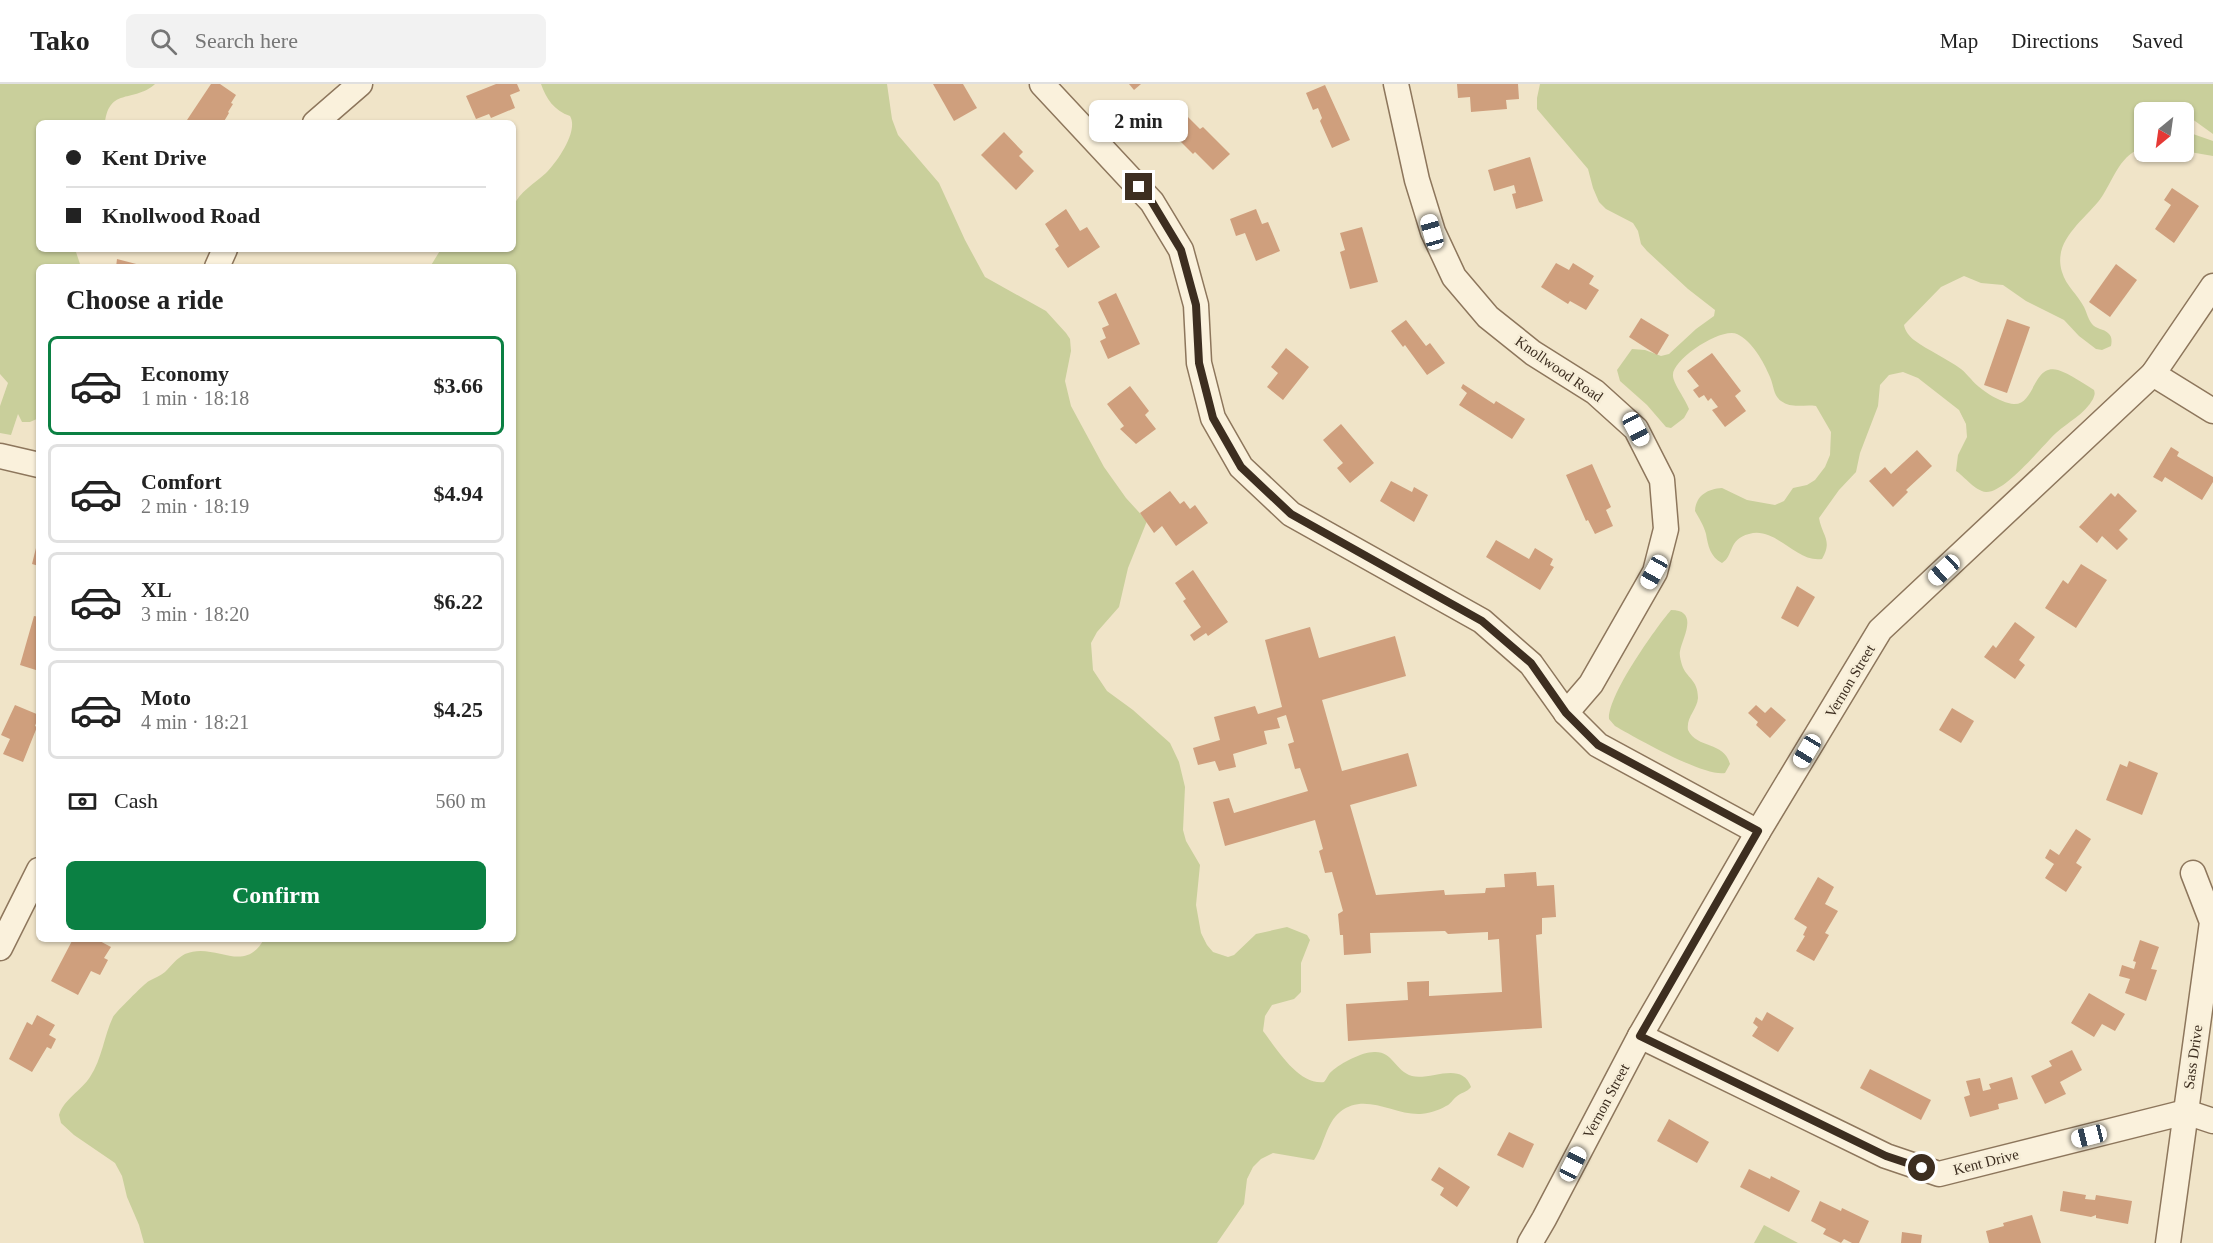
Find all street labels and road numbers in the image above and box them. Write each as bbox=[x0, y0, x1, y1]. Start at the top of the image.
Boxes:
street label: Knollwood Road bbox=[1512, 333, 1606, 405]
street label: Vernon Street bbox=[1822, 641, 1878, 720]
street label: Sass Drive bbox=[2181, 1024, 2205, 1090]
street label: Vernon Street bbox=[1580, 1060, 1633, 1141]
street label: Kent Drive bbox=[1952, 1146, 2021, 1178]

